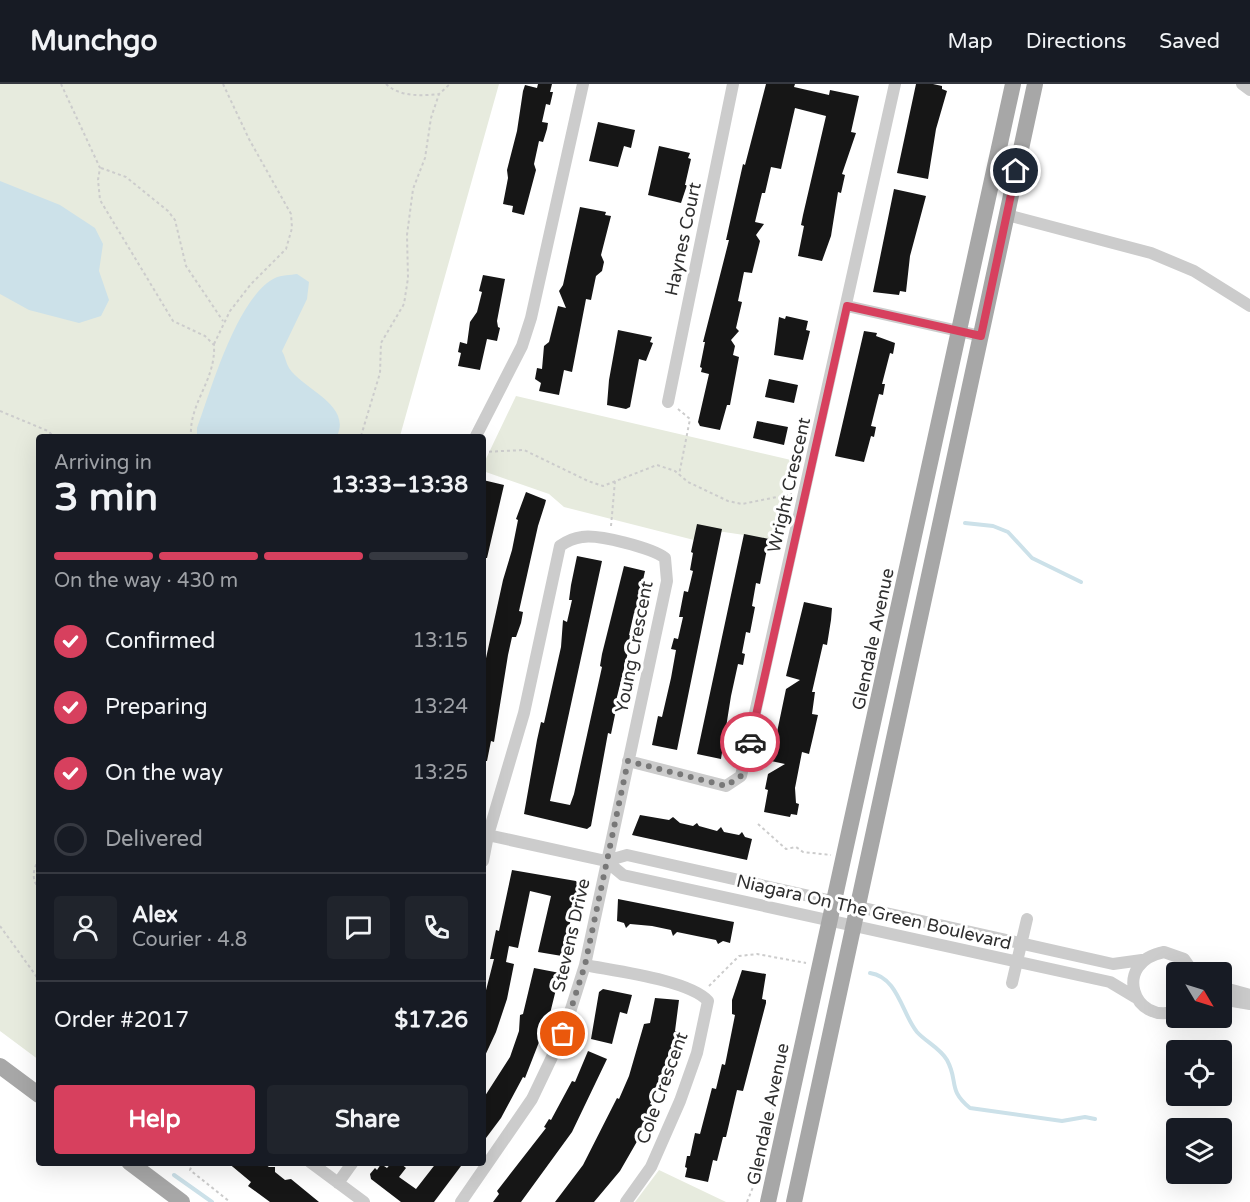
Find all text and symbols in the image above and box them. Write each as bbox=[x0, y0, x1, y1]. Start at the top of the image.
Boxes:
text: Munchgo bbox=[30, 24, 157, 58]
text: Map bbox=[947, 29, 993, 54]
text: Directions bbox=[1026, 29, 1126, 54]
text: Saved bbox=[1159, 29, 1220, 54]
pin bbox=[990, 145, 1041, 196]
icon: home bbox=[999, 154, 1032, 187]
street label: Haynes Court bbox=[660, 180, 706, 298]
street label: Wright Crescent bbox=[763, 415, 815, 555]
text: Arriving in bbox=[54, 451, 152, 475]
text: 13:33–13:38 bbox=[331, 472, 468, 498]
text: 3 min bbox=[54, 474, 158, 521]
street label: Glendale Avenue bbox=[847, 566, 899, 712]
text: On the way · 430 m bbox=[54, 569, 238, 593]
street label: Young Crescent bbox=[610, 579, 658, 715]
icon: check bbox=[54, 625, 87, 658]
text: Confirmed bbox=[105, 628, 215, 654]
text: 13:15 bbox=[413, 629, 468, 653]
icon: check bbox=[54, 691, 87, 724]
text: Preparing bbox=[105, 694, 208, 720]
text: 13:24 bbox=[413, 695, 468, 719]
courier bbox=[720, 712, 780, 772]
icon: car bbox=[734, 726, 767, 759]
icon: check bbox=[54, 757, 87, 790]
text: On the way bbox=[105, 760, 223, 786]
text: 13:25 bbox=[413, 761, 468, 785]
text: Delivered bbox=[105, 826, 203, 852]
street label: Niagara On The Green Boulevard bbox=[734, 870, 1014, 954]
street label: Stevens Drive bbox=[547, 876, 595, 994]
button: person bbox=[54, 896, 117, 959]
button: chat bbox=[327, 896, 390, 959]
button: phone bbox=[405, 896, 468, 959]
text: Alex bbox=[132, 902, 178, 928]
text: Courier · 4.8 bbox=[132, 928, 247, 952]
north arrow bbox=[1166, 962, 1232, 1028]
map controls bbox=[1166, 962, 1232, 1184]
text: Order #2017 bbox=[54, 1007, 189, 1033]
text: $17.26 bbox=[395, 1007, 468, 1033]
pin bbox=[537, 1008, 588, 1059]
icon: bag bbox=[546, 1017, 579, 1050]
street label: Cole Crescent bbox=[632, 1029, 693, 1147]
button: locate bbox=[1166, 1040, 1232, 1106]
street label: Glendale Avenue bbox=[742, 1041, 794, 1187]
button: Help bbox=[54, 1085, 255, 1154]
button: Share bbox=[267, 1085, 468, 1154]
button: layers bbox=[1166, 1118, 1232, 1184]

